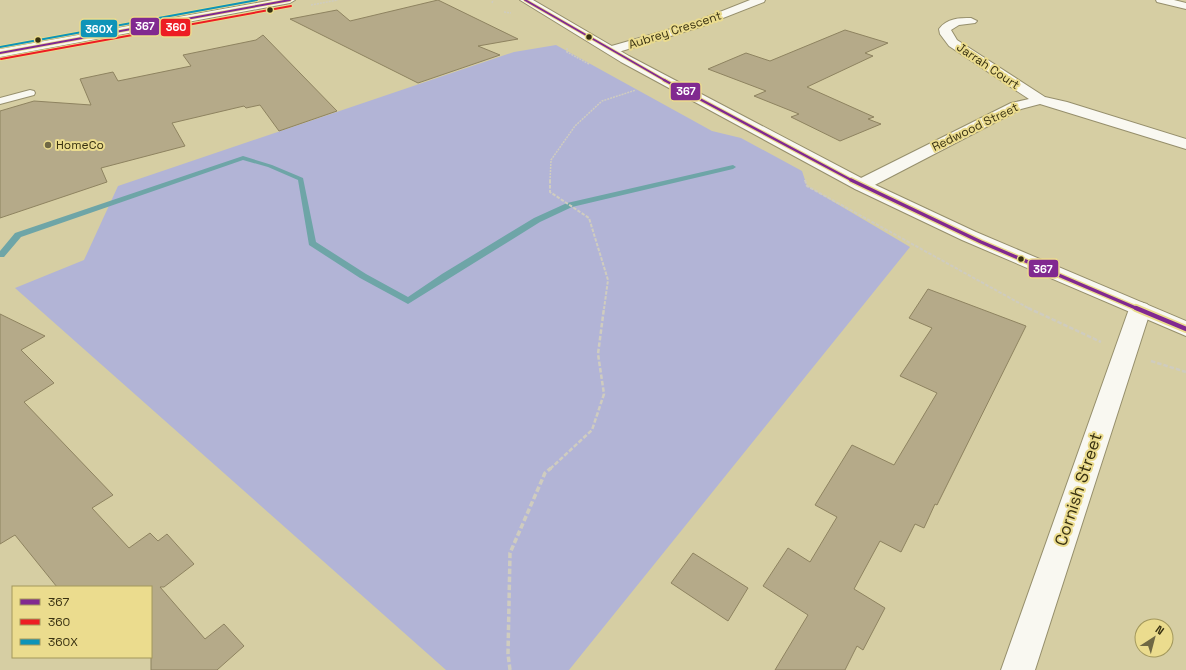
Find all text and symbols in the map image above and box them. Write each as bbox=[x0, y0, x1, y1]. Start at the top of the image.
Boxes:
unlabelled marker bbox=[265, 5, 275, 15]
street label: Aubrey Crescent bbox=[626, 7, 724, 53]
line badge: 367 bbox=[130, 17, 160, 36]
line badge: 360 bbox=[160, 18, 191, 37]
line badge: 360X bbox=[80, 19, 118, 38]
text: 367 bbox=[135, 19, 155, 33]
text: 360 bbox=[166, 20, 186, 34]
text: 360X bbox=[85, 22, 113, 36]
unlabelled marker bbox=[584, 32, 594, 42]
unlabelled marker bbox=[33, 35, 43, 45]
street label: Jarrah Court bbox=[954, 39, 1022, 93]
line badge: 367 bbox=[670, 82, 701, 101]
text: 367 bbox=[676, 84, 696, 98]
street label: Redwood Street bbox=[929, 99, 1021, 155]
place label: HomeCo bbox=[56, 137, 104, 153]
marker: HomeCo bbox=[43, 140, 53, 150]
unlabelled marker bbox=[1016, 254, 1026, 264]
line badge: 367 bbox=[1028, 259, 1059, 278]
text: 367 bbox=[1033, 262, 1053, 276]
street label: Cornish Street bbox=[1049, 429, 1107, 549]
legend bbox=[12, 586, 152, 658]
text: 367 bbox=[48, 594, 69, 610]
text: 360 bbox=[48, 614, 70, 630]
north arrow bbox=[1134, 618, 1174, 658]
text: N bbox=[1153, 622, 1167, 638]
text: 360X bbox=[48, 634, 78, 650]

